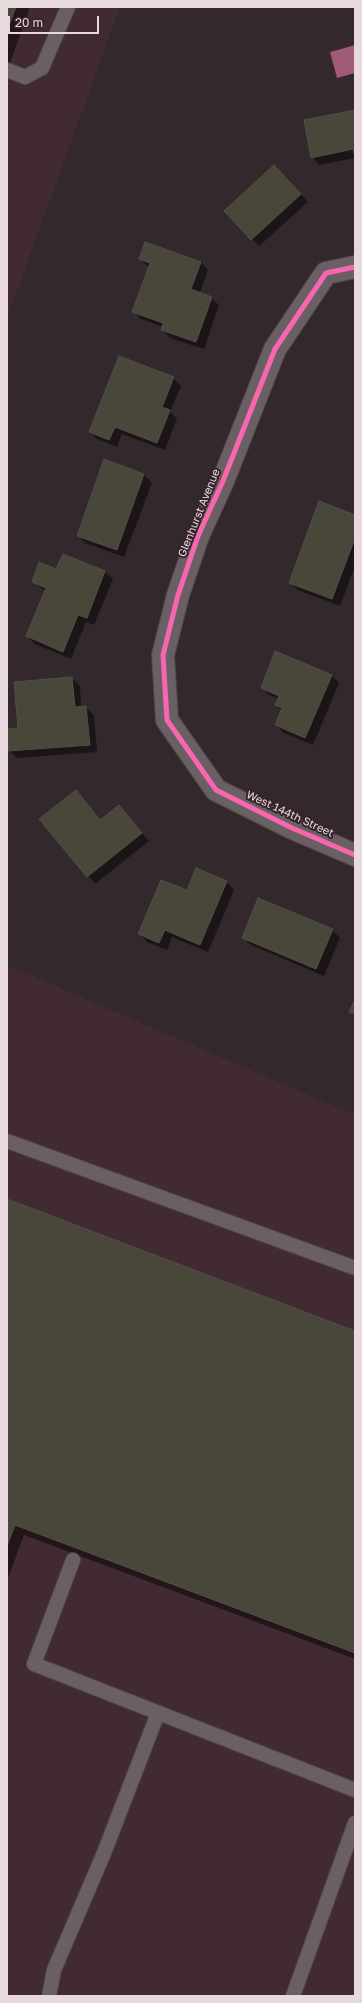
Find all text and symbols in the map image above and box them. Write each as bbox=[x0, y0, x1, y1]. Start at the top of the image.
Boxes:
scale bar bbox=[10, 8, 101, 34]
text: 20 m bbox=[15, 15, 43, 30]
street label: Glenhurst Avenue bbox=[175, 467, 223, 559]
street label: West 144th Street bbox=[244, 788, 336, 840]

